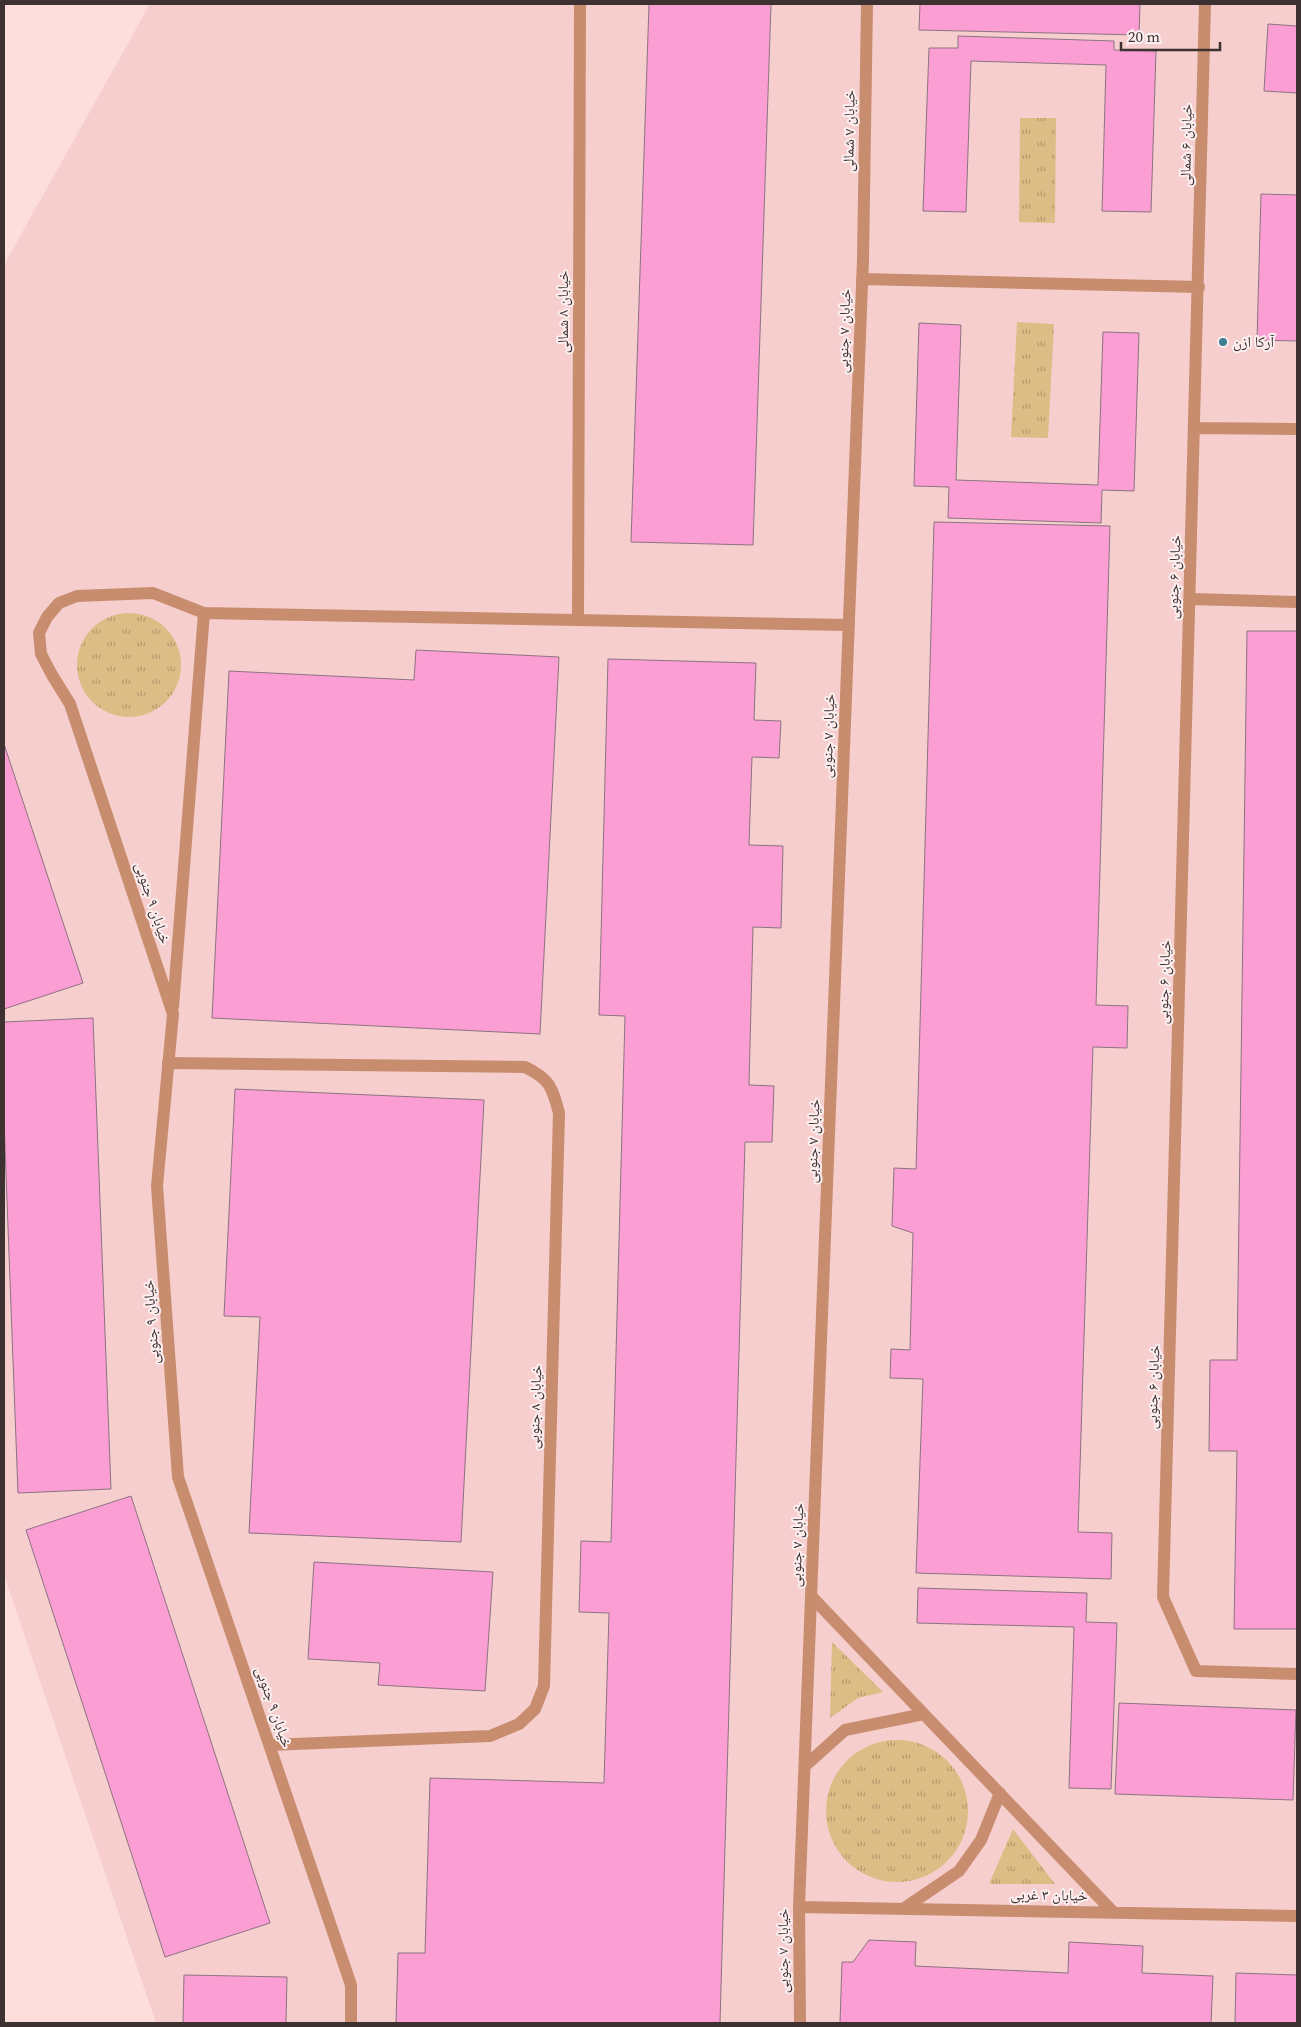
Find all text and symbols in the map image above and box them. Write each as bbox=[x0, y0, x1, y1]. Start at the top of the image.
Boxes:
scale bar bbox=[1121, 20, 1220, 52]
text: 20 m bbox=[1128, 26, 1160, 47]
street label: خیابان ۷ شمالی bbox=[837, 89, 860, 172]
street label: خیابان ۶ شمالی bbox=[1174, 103, 1197, 186]
street label: خیابان ۸ شمالی bbox=[552, 270, 573, 353]
street label: خیابان ۷ جنوبی bbox=[832, 288, 855, 374]
place label: آرکا ازن bbox=[1233, 331, 1275, 352]
marker: آرکا ازن bbox=[1217, 336, 1229, 348]
street label: خیابان ۶ جنوبی bbox=[1162, 534, 1185, 620]
street label: خیابان ۷ جنوبی bbox=[816, 693, 839, 779]
street label: خیابان ۹ جنوبی bbox=[130, 859, 177, 947]
street label: خیابان ۶ جنوبی bbox=[1152, 939, 1175, 1025]
street label: خیابان ۷ جنوبی bbox=[801, 1098, 824, 1184]
street label: خیابان ۹ جنوبی bbox=[137, 1279, 164, 1365]
street label: خیابان ۶ جنوبی bbox=[1141, 1344, 1164, 1430]
street label: خیابان ۸ جنوبی bbox=[523, 1364, 546, 1450]
street label: خیابان ۷ جنوبی bbox=[785, 1502, 808, 1588]
street label: خیابان ۹ جنوبی bbox=[251, 1663, 298, 1751]
street label: خیابان ۳ غربی bbox=[1010, 1883, 1088, 1906]
street label: خیابان ۷ جنوبی bbox=[772, 1908, 793, 1993]

